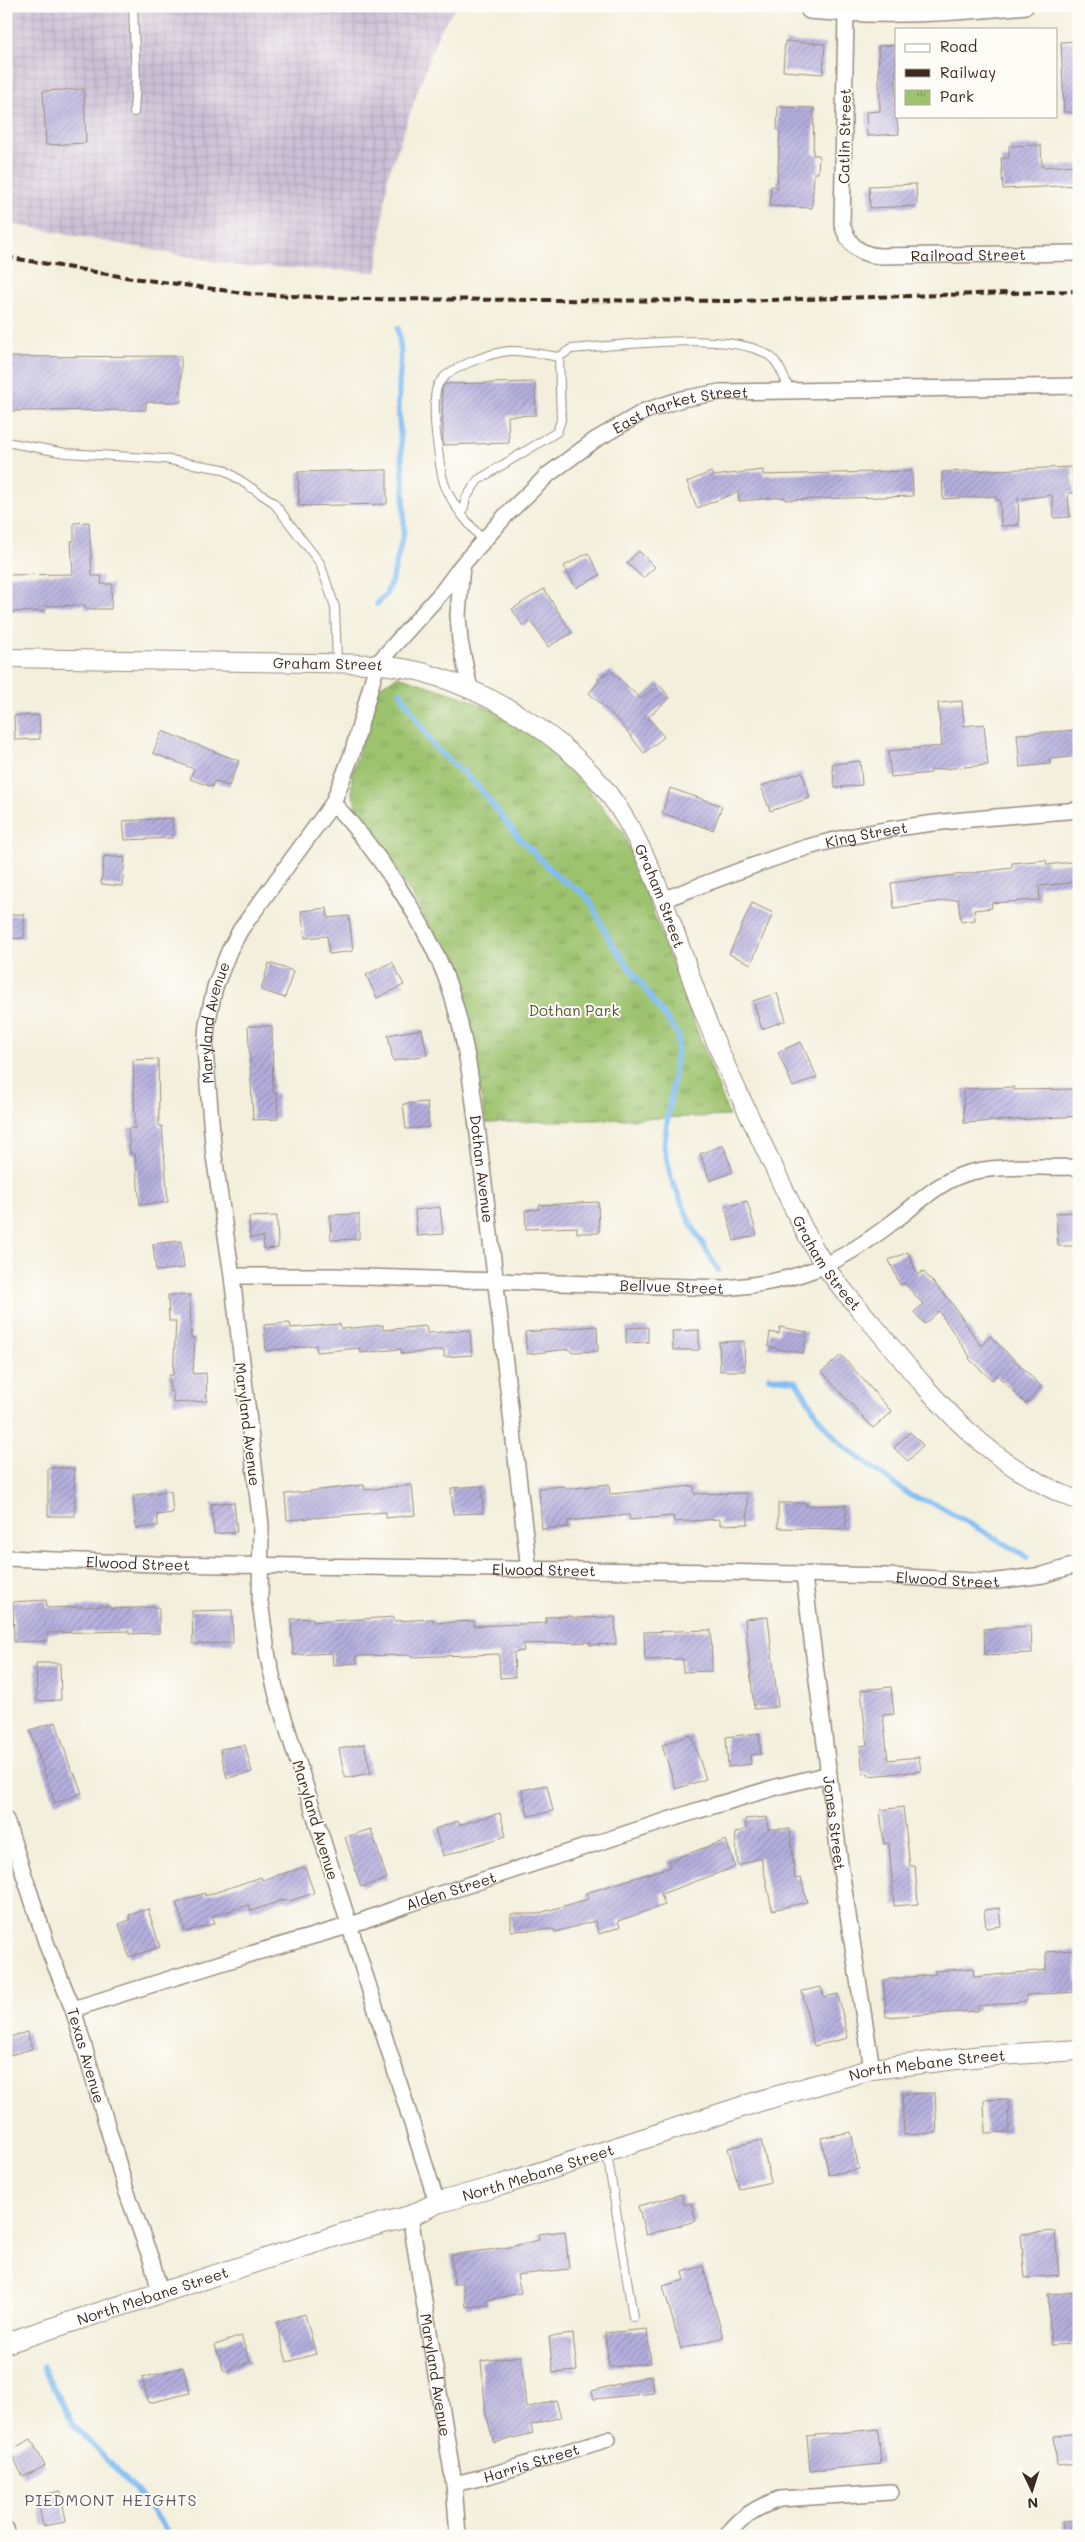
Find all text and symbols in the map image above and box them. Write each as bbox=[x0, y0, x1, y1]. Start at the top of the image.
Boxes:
legend bbox=[895, 28, 1058, 118]
text: Road bbox=[940, 36, 977, 56]
text: Railway bbox=[940, 62, 996, 82]
text: Park bbox=[940, 86, 974, 106]
street label: Catlin Street bbox=[833, 88, 855, 184]
street label: Railroad Street bbox=[910, 244, 1026, 266]
street label: East Market Street bbox=[609, 382, 748, 438]
street label: Graham Street bbox=[273, 652, 385, 675]
street label: King Street bbox=[823, 817, 909, 852]
street label: Graham Street bbox=[630, 840, 690, 951]
street label: Maryland Avenue bbox=[195, 959, 234, 1085]
park label: Dothan Park bbox=[529, 1000, 619, 1020]
street label: Dothan Avenue bbox=[466, 1113, 499, 1224]
street label: Graham Street bbox=[788, 1212, 866, 1314]
street label: Bellvue Street bbox=[619, 1275, 724, 1298]
street label: Maryland Avenue bbox=[231, 1361, 265, 1487]
street label: Elwood Street bbox=[86, 1551, 190, 1575]
street label: Elwood Street bbox=[492, 1559, 596, 1580]
street label: Elwood Street bbox=[895, 1567, 1001, 1592]
street label: Maryland Avenue bbox=[288, 1758, 344, 1882]
street label: Jones Street bbox=[819, 1775, 851, 1872]
street label: Alden Street bbox=[403, 1867, 499, 1915]
street label: Texas Avenue bbox=[63, 2005, 110, 2106]
street label: North Mebane Street bbox=[846, 2045, 1006, 2085]
street label: North Mebane Street bbox=[460, 2139, 616, 2205]
street label: North Mebane Street bbox=[74, 2262, 231, 2329]
street label: Maryland Avenue bbox=[416, 2312, 456, 2438]
street label: Harris Street bbox=[481, 2438, 582, 2487]
north arrow bbox=[1008, 2464, 1058, 2514]
district label: PIEDMONT HEIGHTS bbox=[25, 2489, 197, 2510]
text: N bbox=[1027, 2494, 1039, 2513]

